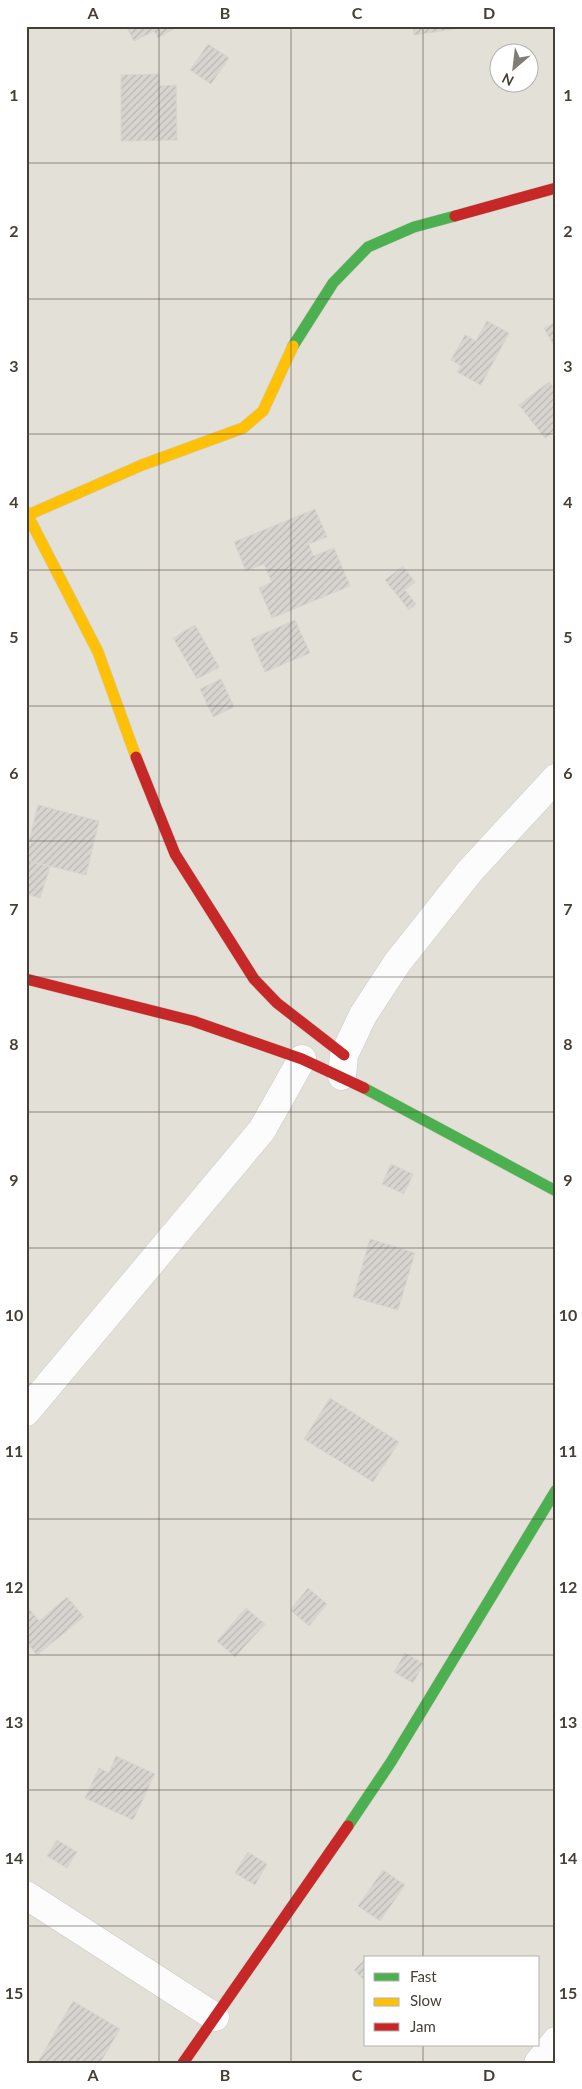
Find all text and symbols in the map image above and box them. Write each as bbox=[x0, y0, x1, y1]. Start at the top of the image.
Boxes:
text: A bbox=[86, 3, 99, 22]
text: B bbox=[220, 3, 230, 22]
text: C bbox=[352, 3, 363, 22]
text: D bbox=[483, 3, 495, 22]
north arrow bbox=[490, 42, 540, 92]
text: N bbox=[499, 70, 516, 90]
text: 1 bbox=[9, 85, 19, 104]
text: 1 bbox=[563, 85, 573, 104]
text: 2 bbox=[9, 221, 19, 240]
text: 2 bbox=[563, 221, 573, 240]
text: 3 bbox=[9, 356, 19, 375]
text: 3 bbox=[563, 356, 573, 375]
text: 4 bbox=[9, 492, 19, 511]
text: 4 bbox=[563, 492, 573, 511]
text: 5 bbox=[9, 627, 19, 646]
text: 5 bbox=[563, 627, 573, 646]
text: 6 bbox=[9, 763, 19, 782]
text: 6 bbox=[563, 763, 573, 782]
text: 7 bbox=[9, 899, 19, 918]
text: 7 bbox=[563, 899, 573, 918]
text: 8 bbox=[9, 1034, 19, 1053]
text: 8 bbox=[563, 1034, 573, 1053]
text: 9 bbox=[9, 1170, 19, 1189]
text: 9 bbox=[563, 1170, 573, 1189]
text: 10 bbox=[5, 1305, 23, 1324]
text: 10 bbox=[559, 1305, 577, 1324]
text: 11 bbox=[5, 1441, 23, 1460]
text: 11 bbox=[559, 1441, 577, 1460]
text: 12 bbox=[5, 1577, 23, 1596]
text: 12 bbox=[559, 1577, 577, 1596]
text: 13 bbox=[5, 1712, 23, 1731]
text: 13 bbox=[559, 1712, 577, 1731]
text: 14 bbox=[5, 1848, 23, 1867]
text: 14 bbox=[559, 1848, 577, 1867]
legend bbox=[364, 1956, 540, 2046]
text: Fast bbox=[410, 1967, 437, 1985]
text: 15 bbox=[5, 1983, 23, 2002]
text: 15 bbox=[559, 1983, 577, 2002]
text: Slow bbox=[410, 1991, 442, 2009]
text: Jam bbox=[410, 2017, 436, 2035]
text: A bbox=[86, 2065, 99, 2084]
text: B bbox=[220, 2065, 230, 2084]
text: C bbox=[352, 2065, 363, 2084]
text: D bbox=[483, 2065, 495, 2084]

